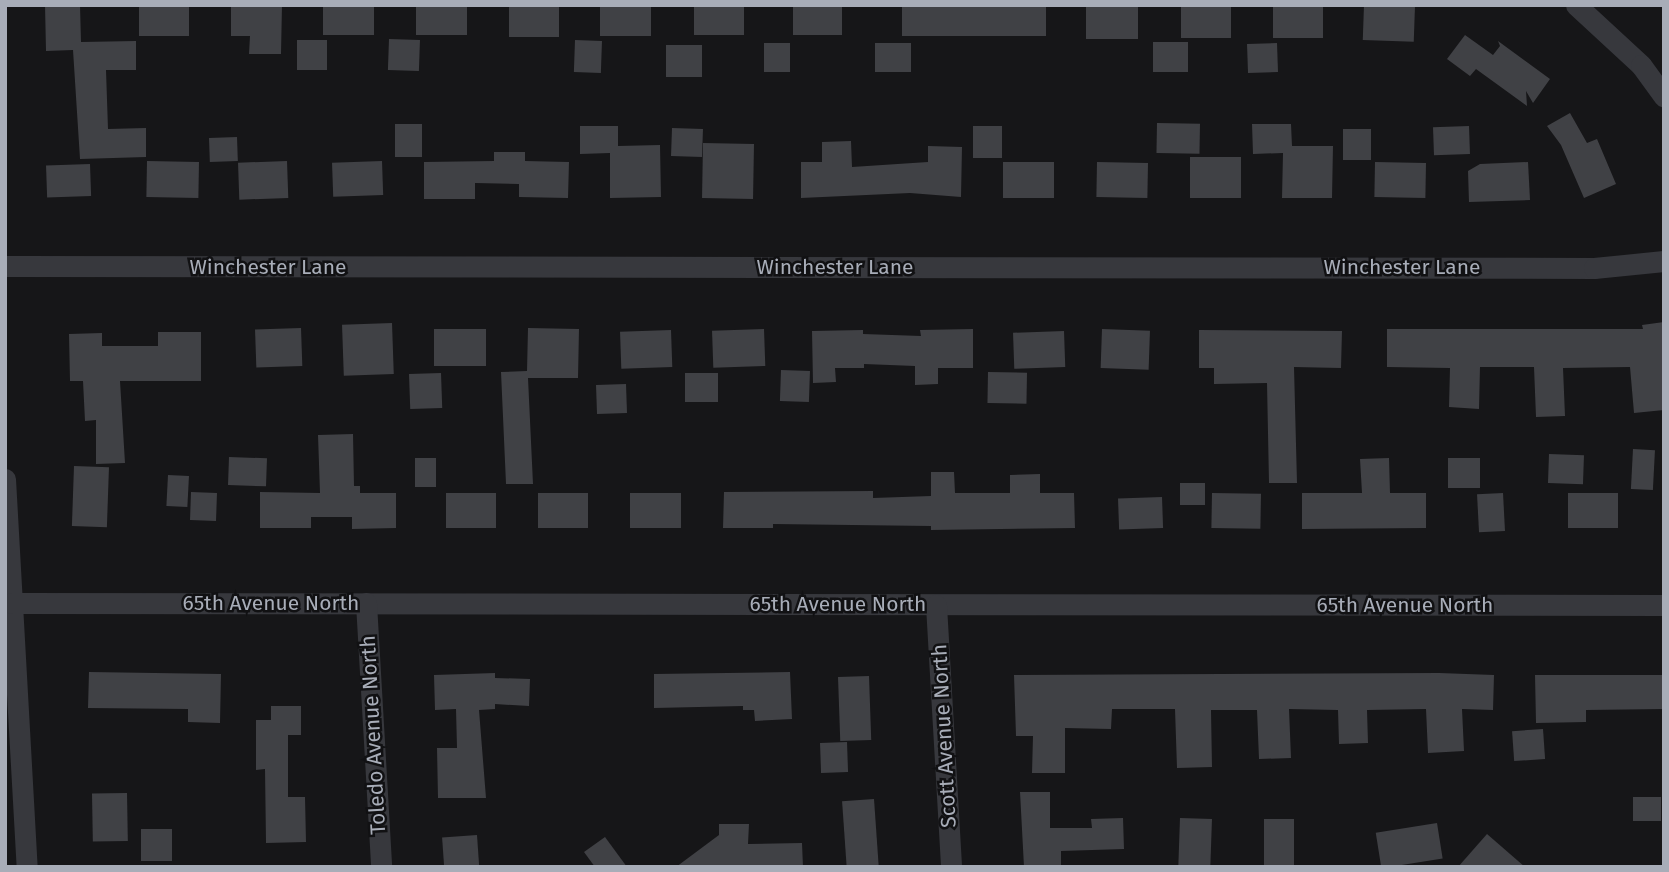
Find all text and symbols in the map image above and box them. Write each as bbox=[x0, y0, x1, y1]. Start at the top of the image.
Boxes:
street label: Winchester Lane bbox=[190, 254, 346, 280]
street label: Winchester Lane bbox=[757, 254, 913, 280]
street label: Winchester Lane bbox=[1324, 254, 1480, 280]
street label: 65th Avenue North bbox=[183, 590, 359, 616]
street label: 65th Avenue North bbox=[750, 591, 926, 617]
street label: 65th Avenue North bbox=[1317, 592, 1493, 618]
street label: Toledo Avenue North bbox=[355, 635, 391, 835]
street label: Scott Avenue North bbox=[927, 644, 961, 828]

